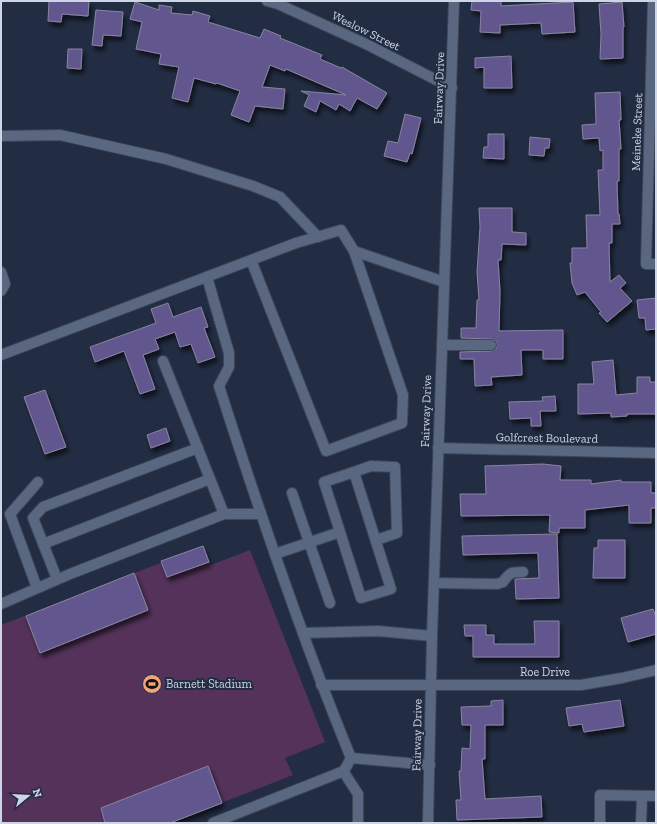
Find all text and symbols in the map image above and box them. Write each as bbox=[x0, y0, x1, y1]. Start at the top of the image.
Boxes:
street label: Weslow Street bbox=[330, 8, 403, 54]
street label: Fairway Drive bbox=[431, 51, 447, 124]
street label: Meineke Street bbox=[629, 92, 645, 171]
street label: Fairway Drive bbox=[418, 374, 434, 447]
street label: Golfcrest Boulevard bbox=[496, 430, 599, 446]
street label: Roe Drive bbox=[520, 665, 570, 679]
sports icon: Barnett Stadium bbox=[141, 673, 163, 695]
place label: Barnett Stadium bbox=[166, 677, 253, 691]
street label: Fairway Drive bbox=[409, 698, 425, 771]
north arrow bbox=[8, 776, 48, 816]
text: N bbox=[30, 787, 45, 800]

